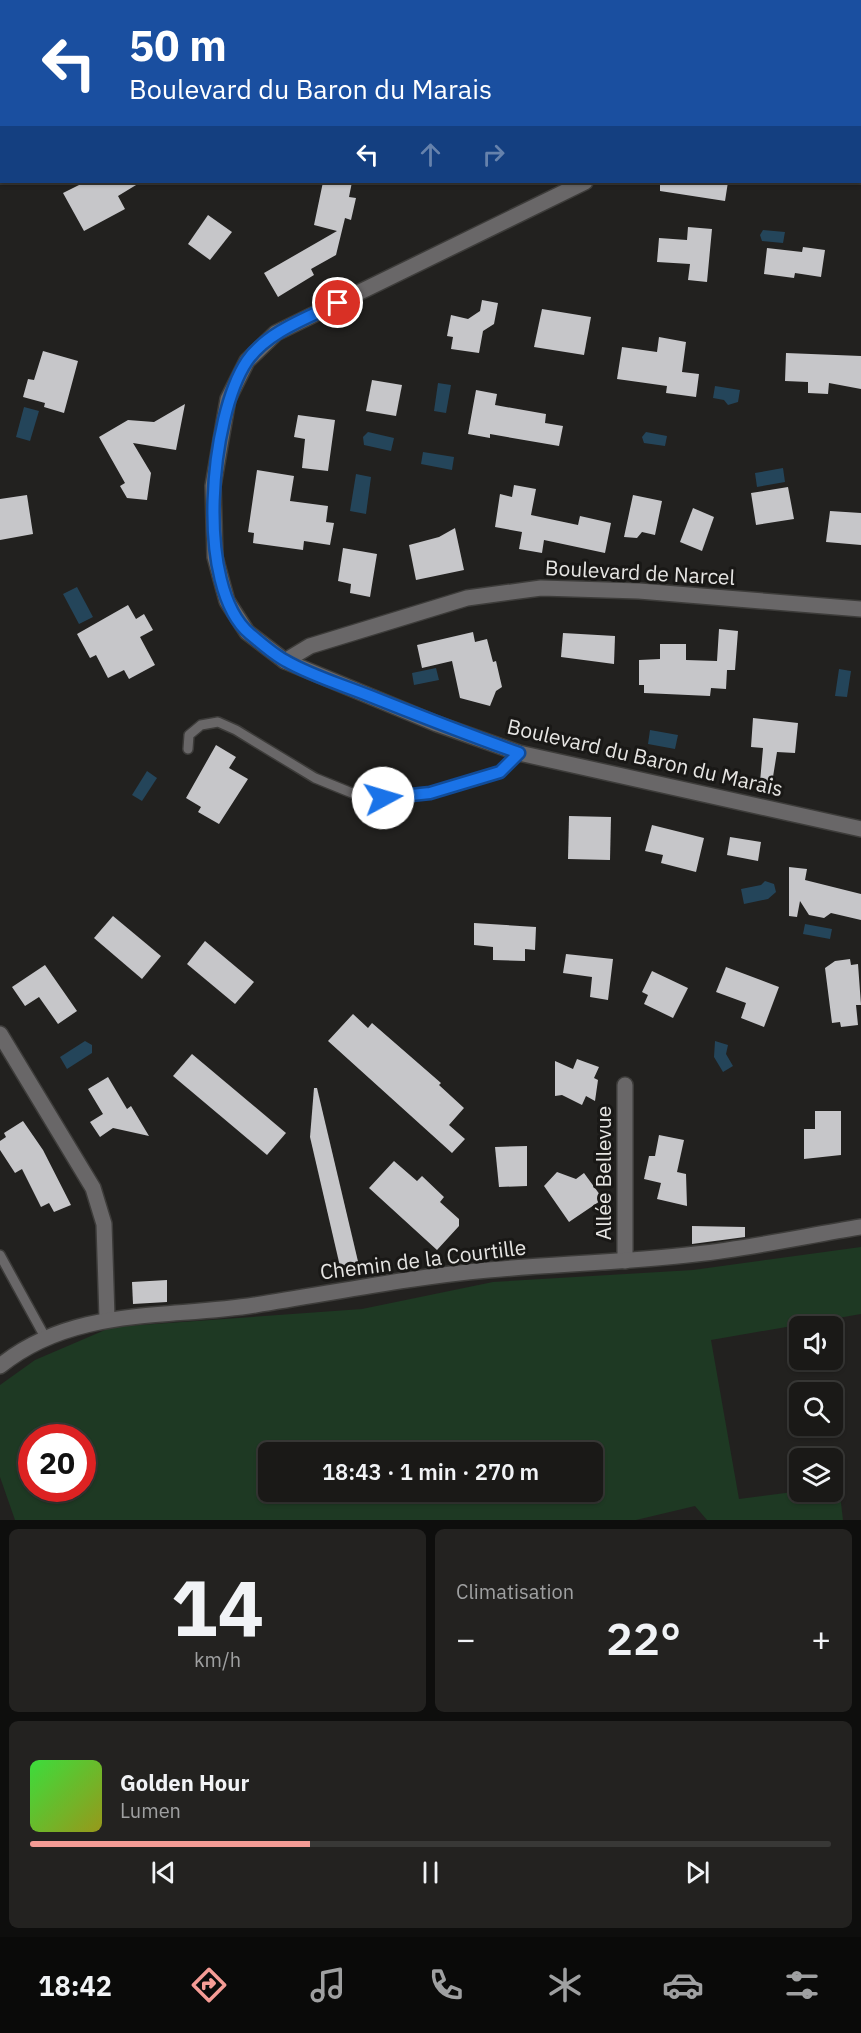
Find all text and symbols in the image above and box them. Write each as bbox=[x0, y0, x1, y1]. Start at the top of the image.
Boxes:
text: 50 m bbox=[129, 18, 227, 73]
icon: left bbox=[30, 24, 108, 102]
text: Boulevard du Baron du Marais bbox=[129, 71, 492, 106]
icon: left bbox=[351, 138, 384, 171]
icon: ahead bbox=[414, 138, 447, 171]
icon: right bbox=[477, 138, 510, 171]
pin bbox=[312, 277, 363, 328]
icon: arrive bbox=[321, 286, 354, 319]
street label: Boulevard de Narcel bbox=[544, 553, 736, 591]
street label: Boulevard du Baron du Marais bbox=[504, 712, 786, 802]
position arrow bbox=[351, 766, 415, 830]
street label: Allée Bellevue bbox=[589, 1106, 617, 1240]
street label: Chemin de la Courtille bbox=[318, 1232, 528, 1286]
map controls bbox=[789, 1316, 843, 1502]
button: sound bbox=[789, 1316, 843, 1370]
button: search bbox=[789, 1382, 843, 1436]
speed limit sign: 20 bbox=[18, 1424, 96, 1502]
button: layers bbox=[789, 1448, 843, 1502]
text: 18:43 · 1 min · 270 m bbox=[322, 1457, 539, 1486]
text: 14 bbox=[171, 1556, 264, 1657]
text: Climatisation bbox=[456, 1578, 574, 1605]
text: 22° bbox=[606, 1609, 681, 1667]
text: − bbox=[456, 1617, 476, 1660]
text: + bbox=[811, 1617, 831, 1660]
text: km/h bbox=[194, 1646, 241, 1673]
text: Golden Hour bbox=[120, 1768, 249, 1797]
text: Lumen bbox=[120, 1797, 181, 1824]
icon: previous bbox=[147, 1856, 180, 1889]
icon: pause bbox=[414, 1856, 447, 1889]
icon: next bbox=[681, 1856, 714, 1889]
icon: directions bbox=[188, 1964, 230, 2006]
icon: music bbox=[307, 1964, 349, 2006]
icon: phone bbox=[425, 1964, 467, 2006]
icon: climate bbox=[544, 1964, 586, 2006]
icon: car bbox=[662, 1964, 704, 2006]
icon: filters bbox=[781, 1964, 823, 2006]
text: 18:42 bbox=[38, 1968, 112, 2003]

